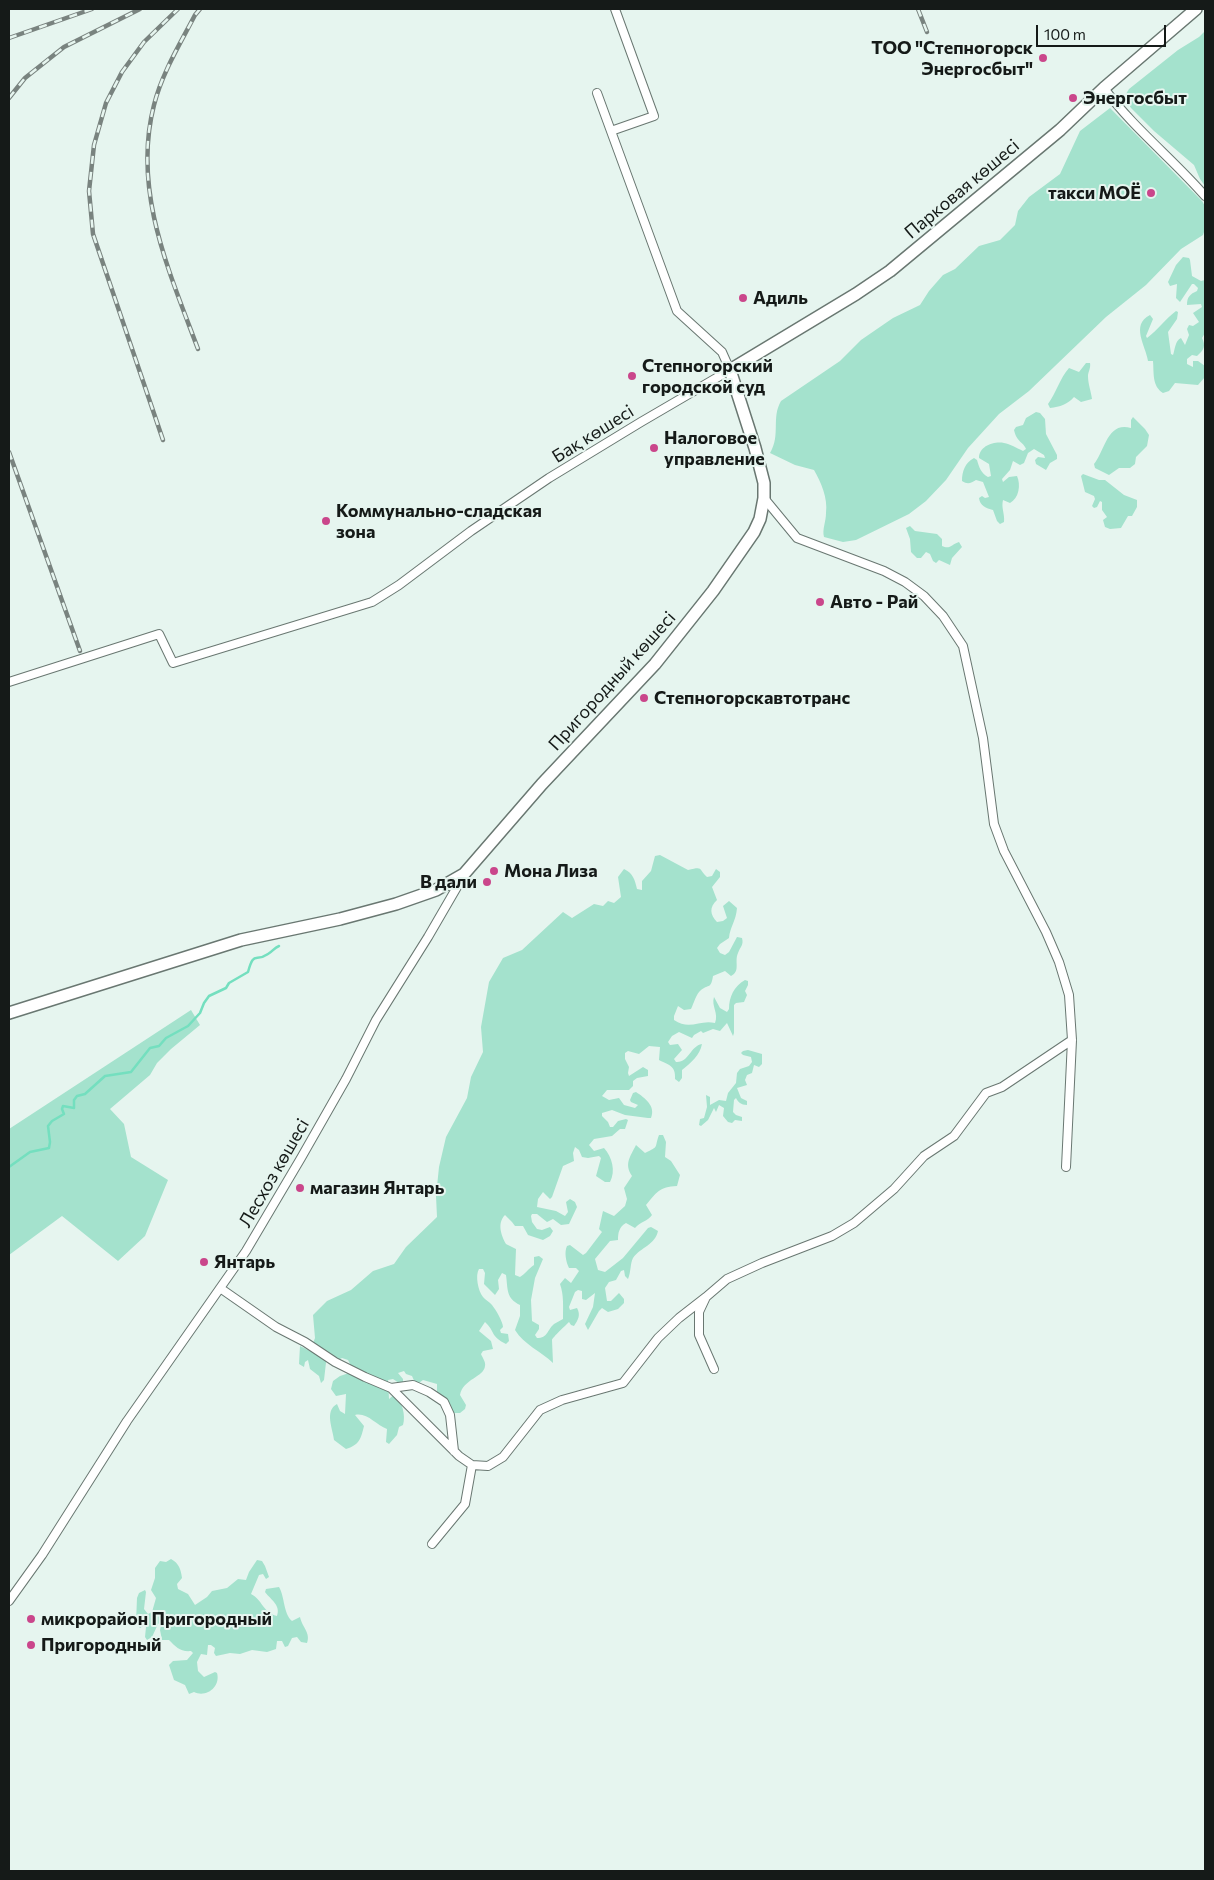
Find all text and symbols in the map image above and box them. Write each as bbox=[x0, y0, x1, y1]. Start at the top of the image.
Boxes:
scale bar bbox=[1039, 15, 1169, 47]
text: 100 m bbox=[1044, 25, 1086, 43]
place label: ТОО "Степногорск Энергосбыт" bbox=[871, 37, 1033, 80]
marker: ТОО "Степногорск Энергосбыт" bbox=[1037, 52, 1049, 64]
place label: Энергосбыт bbox=[1083, 87, 1187, 109]
marker: Энергосбыт bbox=[1067, 92, 1079, 104]
street label: Парковая көшесі bbox=[900, 135, 1024, 243]
place label: такси МОЁ bbox=[1048, 182, 1141, 204]
marker: такси МОЁ bbox=[1145, 187, 1157, 199]
place label: Адиль bbox=[753, 287, 808, 309]
marker: Адиль bbox=[737, 292, 749, 304]
place label: Степногорский городской суд bbox=[642, 355, 773, 398]
marker: Степногорский городской суд bbox=[626, 370, 638, 382]
street label: Бақ көшесі bbox=[548, 400, 638, 468]
place label: Налоговое управление bbox=[664, 427, 765, 469]
marker: Налоговое управление bbox=[648, 442, 660, 454]
place label: Коммунально-сладская зона bbox=[336, 500, 542, 542]
marker: Коммунально-сладская зона bbox=[320, 515, 332, 527]
place label: Авто - Рай bbox=[830, 591, 918, 613]
marker: Авто - Рай bbox=[814, 596, 826, 608]
street label: Пригородный көшесі bbox=[544, 607, 680, 755]
place label: Степногорскавтотранс bbox=[654, 687, 850, 709]
marker: Степногорскавтотранс bbox=[638, 692, 650, 704]
place label: Мона Лиза bbox=[504, 860, 598, 882]
marker: Мона Лиза bbox=[488, 865, 500, 877]
place label: В дали bbox=[420, 871, 477, 893]
marker: В дали bbox=[481, 876, 493, 888]
street label: Лесхоз көшесі bbox=[234, 1115, 314, 1231]
place label: магазин Янтарь bbox=[310, 1177, 444, 1199]
marker: магазин Янтарь bbox=[294, 1182, 306, 1194]
place label: Янтарь bbox=[214, 1251, 275, 1273]
marker: Янтарь bbox=[198, 1256, 210, 1268]
place label: микрорайон Пригородный bbox=[41, 1608, 272, 1630]
marker: микрорайон Пригородный bbox=[25, 1613, 37, 1625]
place label: Пригородный bbox=[41, 1634, 161, 1656]
marker: Пригородный bbox=[25, 1639, 37, 1651]

